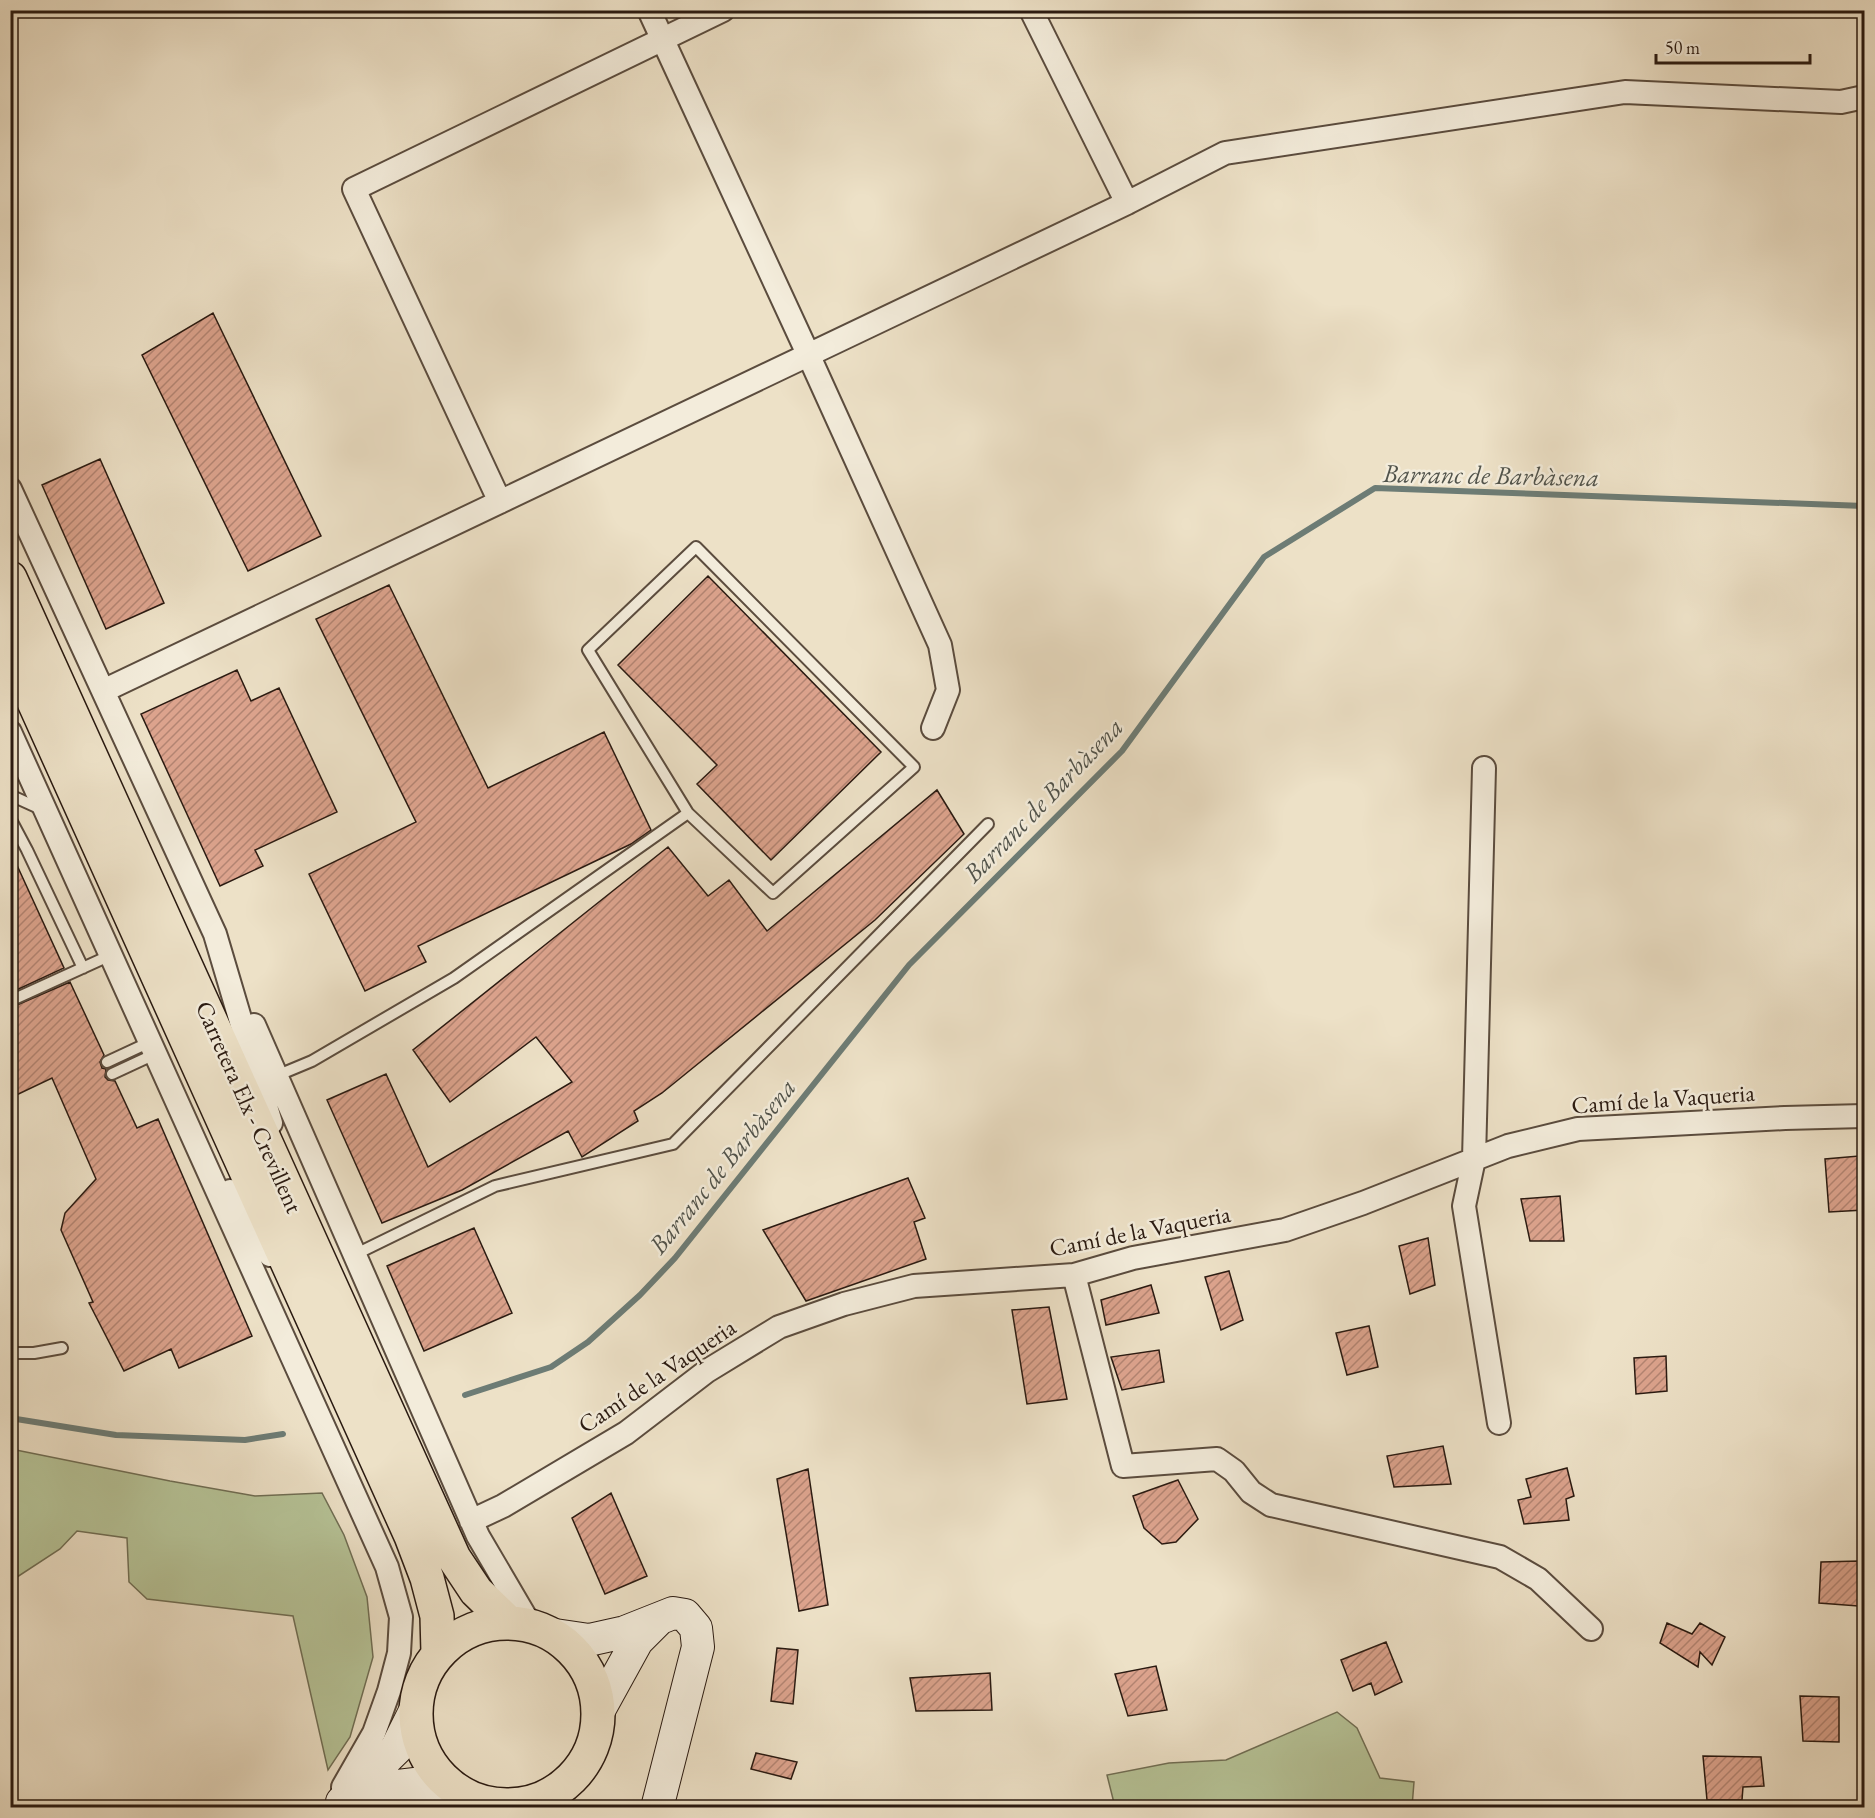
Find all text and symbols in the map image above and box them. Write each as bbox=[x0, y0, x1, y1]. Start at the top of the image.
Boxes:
scale bar bbox=[1656, 27, 1810, 65]
text: 50 m bbox=[1665, 36, 1700, 59]
water label: Barranc de Barbàsena bbox=[1381, 456, 1600, 494]
water label: Barranc de Barbàsena bbox=[955, 710, 1130, 890]
street label: Carretera Elx - Crevillent bbox=[189, 996, 310, 1218]
water label: Barranc de Barbàsena bbox=[640, 1071, 803, 1262]
street label: Camí de la Vaqueria bbox=[1570, 1077, 1756, 1120]
street label: Camí de la Vaqueria bbox=[1047, 1198, 1233, 1263]
street label: Camí de la Vaqueria bbox=[572, 1311, 742, 1440]

